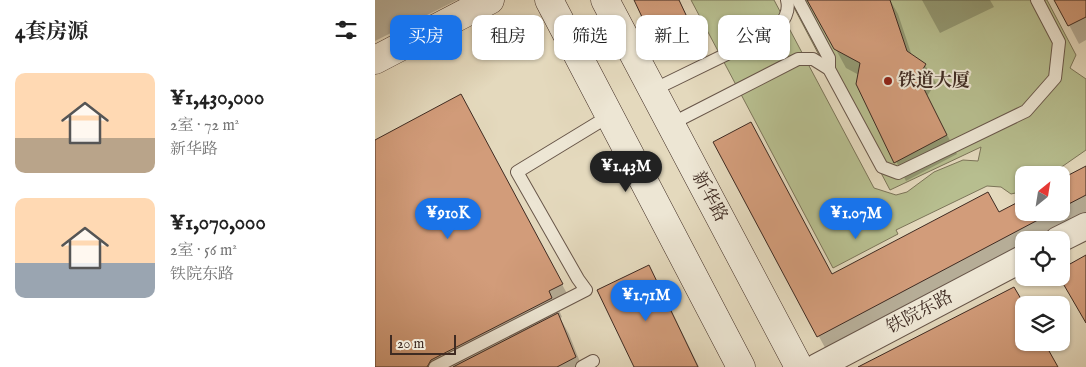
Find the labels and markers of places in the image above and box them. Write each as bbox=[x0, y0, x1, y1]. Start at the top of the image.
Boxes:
place label: 铁道大厦 bbox=[898, 70, 970, 93]
marker: 铁道大厦 bbox=[882, 75, 894, 87]
pin: ¥1.43M bbox=[585, 150, 667, 193]
pin: ¥910K bbox=[413, 198, 483, 240]
pin: ¥1.07M bbox=[815, 198, 897, 240]
pin: ¥1.71M bbox=[605, 280, 687, 322]

